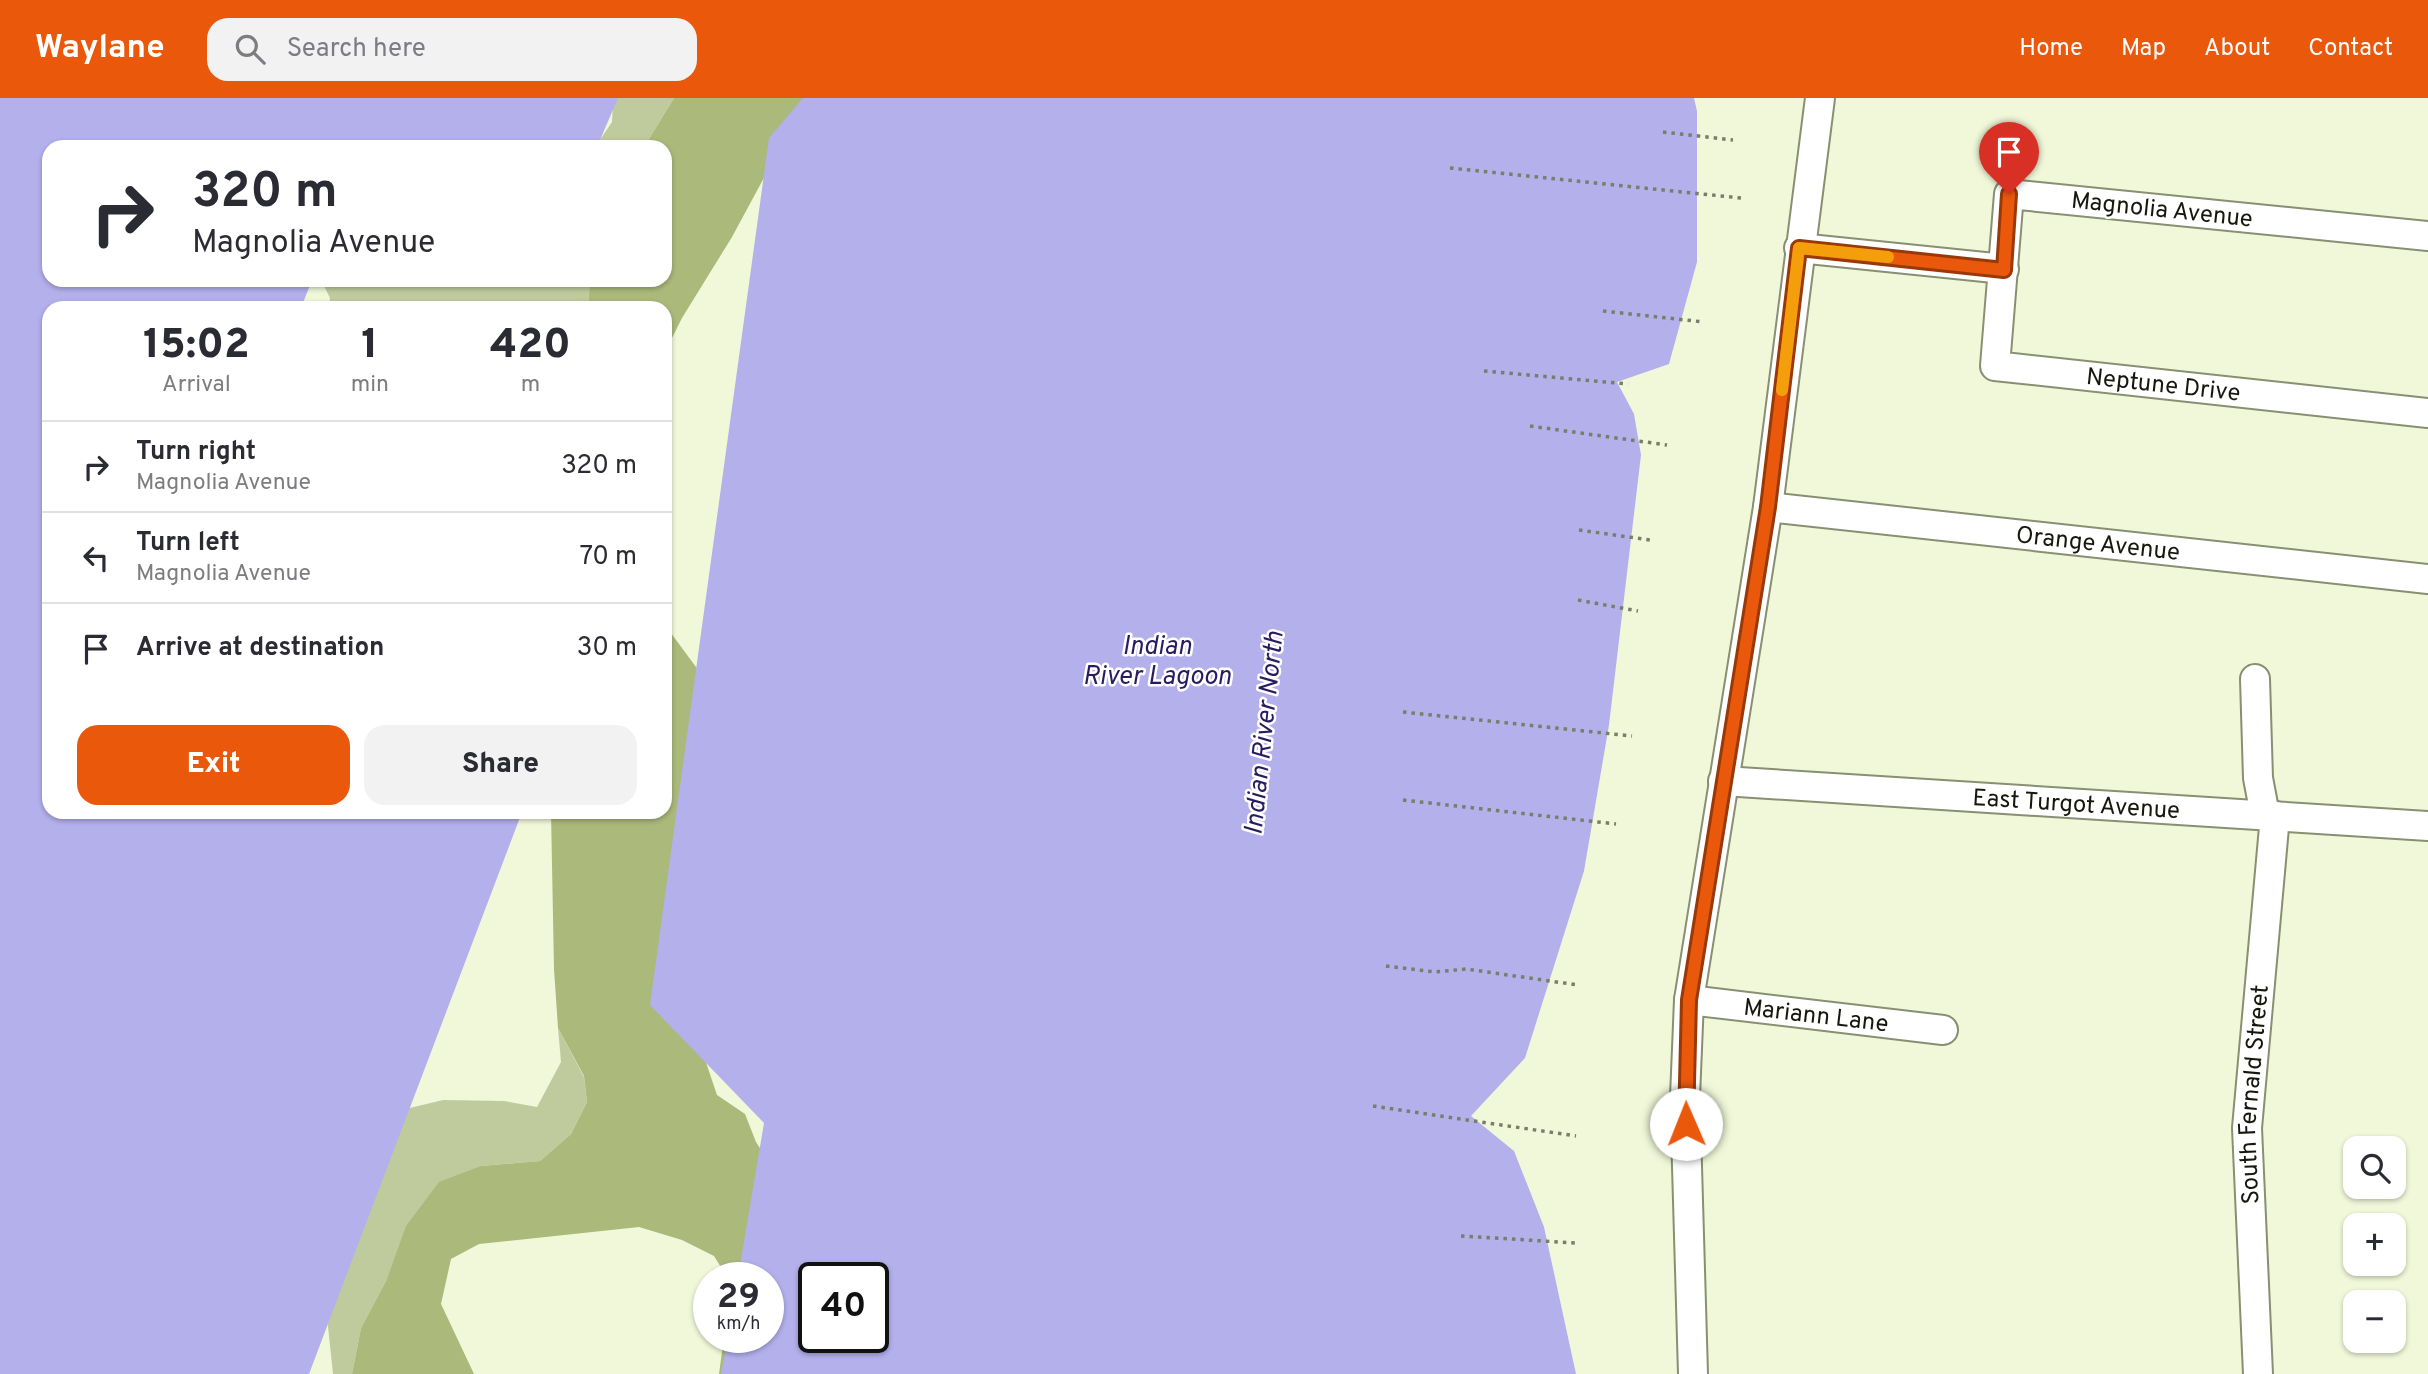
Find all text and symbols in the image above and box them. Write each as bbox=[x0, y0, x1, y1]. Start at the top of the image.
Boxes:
search box bbox=[207, 18, 697, 81]
text: Waylane bbox=[35, 28, 165, 70]
icon: search bbox=[231, 30, 269, 68]
text: Search here bbox=[287, 33, 426, 66]
text: Home bbox=[2019, 34, 2083, 64]
text: Map bbox=[2121, 34, 2166, 64]
text: About bbox=[2204, 34, 2270, 64]
text: Contact bbox=[2308, 34, 2393, 64]
pin bbox=[1979, 122, 2039, 194]
icon: arrive bbox=[1990, 133, 2028, 171]
text: 320 m bbox=[192, 163, 338, 225]
icon: right bbox=[77, 168, 168, 259]
street label: Magnolia Avenue bbox=[2070, 187, 2254, 235]
text: Magnolia Avenue bbox=[192, 224, 435, 264]
text: 15:02 bbox=[143, 320, 250, 373]
text: 1 bbox=[361, 320, 379, 373]
text: 420 bbox=[490, 320, 571, 373]
street label: Neptune Drive bbox=[2084, 363, 2242, 410]
text: Arrival bbox=[162, 371, 231, 400]
text: min bbox=[351, 371, 389, 400]
text: m bbox=[521, 371, 540, 400]
text: Turn right bbox=[136, 436, 256, 469]
icon: right bbox=[77, 448, 115, 486]
text: 320 m bbox=[561, 450, 637, 483]
text: Magnolia Avenue bbox=[136, 469, 311, 498]
street label: Orange Avenue bbox=[2014, 521, 2181, 569]
text: Turn left bbox=[136, 527, 240, 560]
icon: left bbox=[77, 539, 115, 577]
text: 70 m bbox=[579, 541, 637, 574]
text: Magnolia Avenue bbox=[136, 560, 311, 589]
icon: arrive bbox=[77, 630, 115, 668]
water label: Indian River North bbox=[1238, 630, 1293, 837]
water label: Indian River Lagoon bbox=[1083, 631, 1231, 694]
text: Arrive at destination bbox=[136, 632, 384, 665]
text: 30 m bbox=[577, 632, 637, 665]
button: Exit bbox=[77, 725, 350, 805]
button: Share bbox=[364, 725, 637, 805]
street label: East Turgot Avenue bbox=[1972, 784, 2181, 827]
street label: South Fernald Street bbox=[2234, 983, 2277, 1205]
street label: Mariann Lane bbox=[1742, 994, 1890, 1040]
position arrow bbox=[1649, 1087, 1723, 1161]
map controls bbox=[2343, 1136, 2406, 1353]
button: search bbox=[2343, 1136, 2406, 1199]
button: + bbox=[2343, 1213, 2406, 1276]
speed limit sign: 40 bbox=[798, 1262, 889, 1353]
text: 29 bbox=[717, 1276, 760, 1320]
button: − bbox=[2343, 1290, 2406, 1353]
text: km/h bbox=[717, 1313, 760, 1336]

